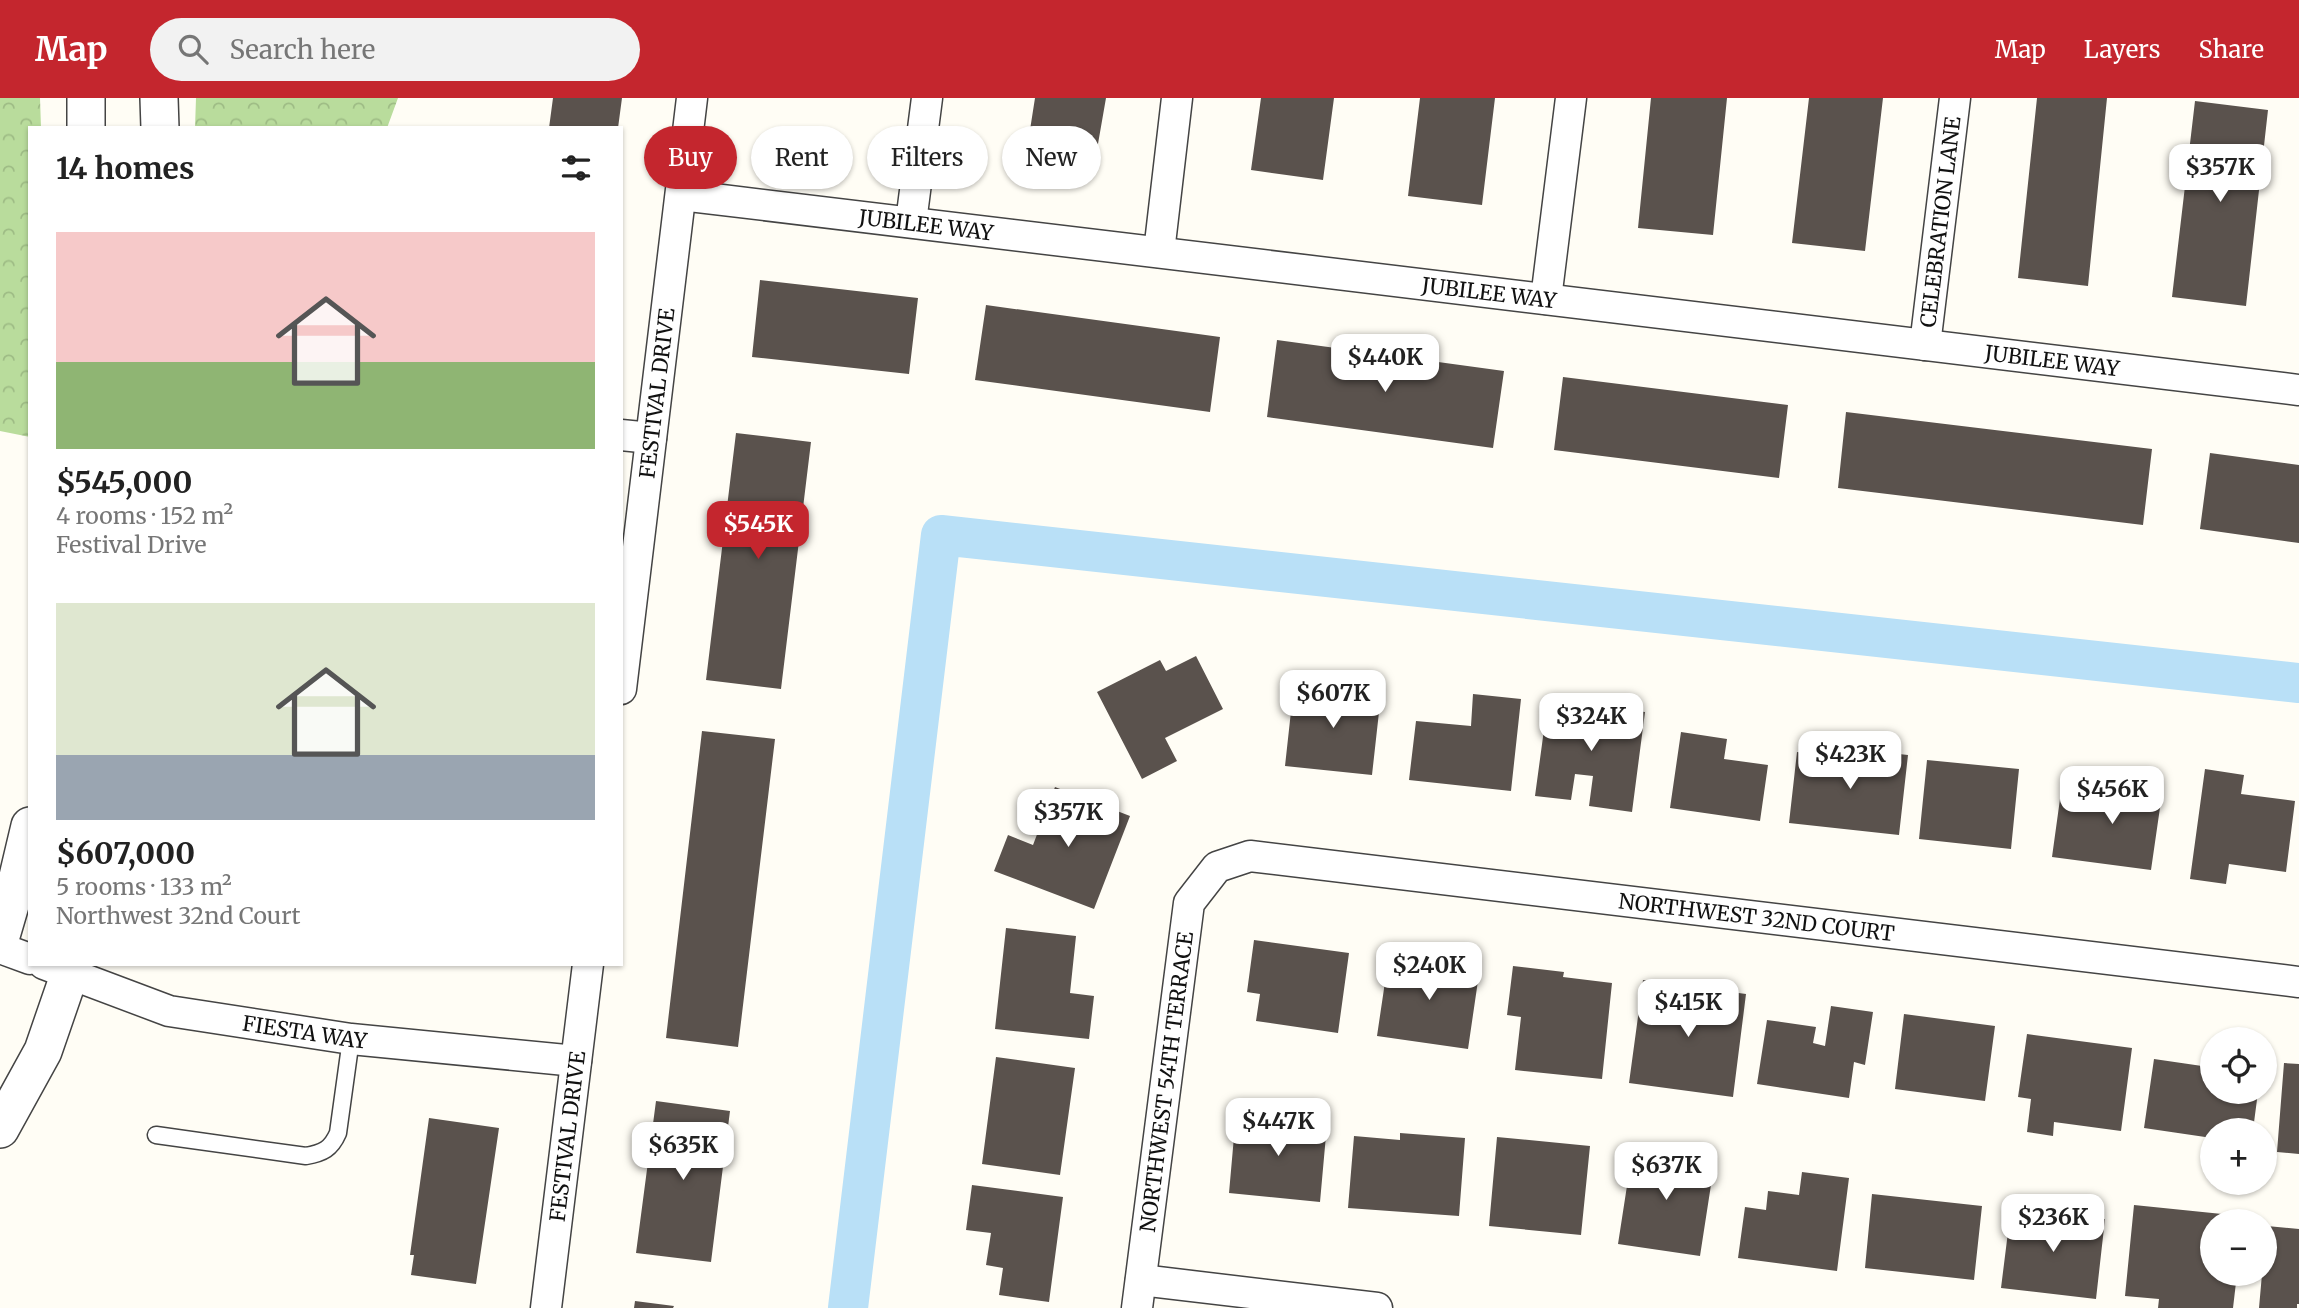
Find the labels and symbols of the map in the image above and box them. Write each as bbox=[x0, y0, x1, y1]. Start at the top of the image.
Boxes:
street label: CELEBRATION LANE bbox=[1914, 114, 1966, 329]
pin: $357K bbox=[2171, 144, 2269, 204]
street label: JUBILEE WAY bbox=[856, 203, 996, 246]
street label: JUBILEE WAY bbox=[1419, 271, 1558, 314]
street label: FESTIVAL DRIVE bbox=[633, 306, 680, 480]
pin: $440K bbox=[1336, 334, 1434, 394]
street label: JUBILEE WAY bbox=[1982, 339, 2121, 382]
pin: $545K bbox=[709, 502, 807, 561]
pin: $607K bbox=[1284, 670, 1382, 730]
pin: $324K bbox=[1542, 694, 1640, 753]
pin: $423K bbox=[1801, 732, 1899, 791]
pin: $456K bbox=[2063, 766, 2161, 826]
pin: $357K bbox=[1019, 790, 1117, 849]
street label: NORTHWEST 32ND COURT bbox=[1617, 887, 1897, 947]
street label: NORTHWEST 54TH TERRACE bbox=[1133, 929, 1199, 1234]
pin: $240K bbox=[1380, 942, 1478, 1002]
pin: $415K bbox=[1639, 979, 1737, 1039]
street label: FIESTA WAY bbox=[241, 1009, 369, 1054]
street label: FESTIVAL DRIVE bbox=[543, 1049, 591, 1223]
pin: $447K bbox=[1229, 1098, 1327, 1158]
pin: $635K bbox=[634, 1122, 732, 1182]
pin: $637K bbox=[1617, 1142, 1715, 1202]
pin: $236K bbox=[2004, 1194, 2102, 1254]

